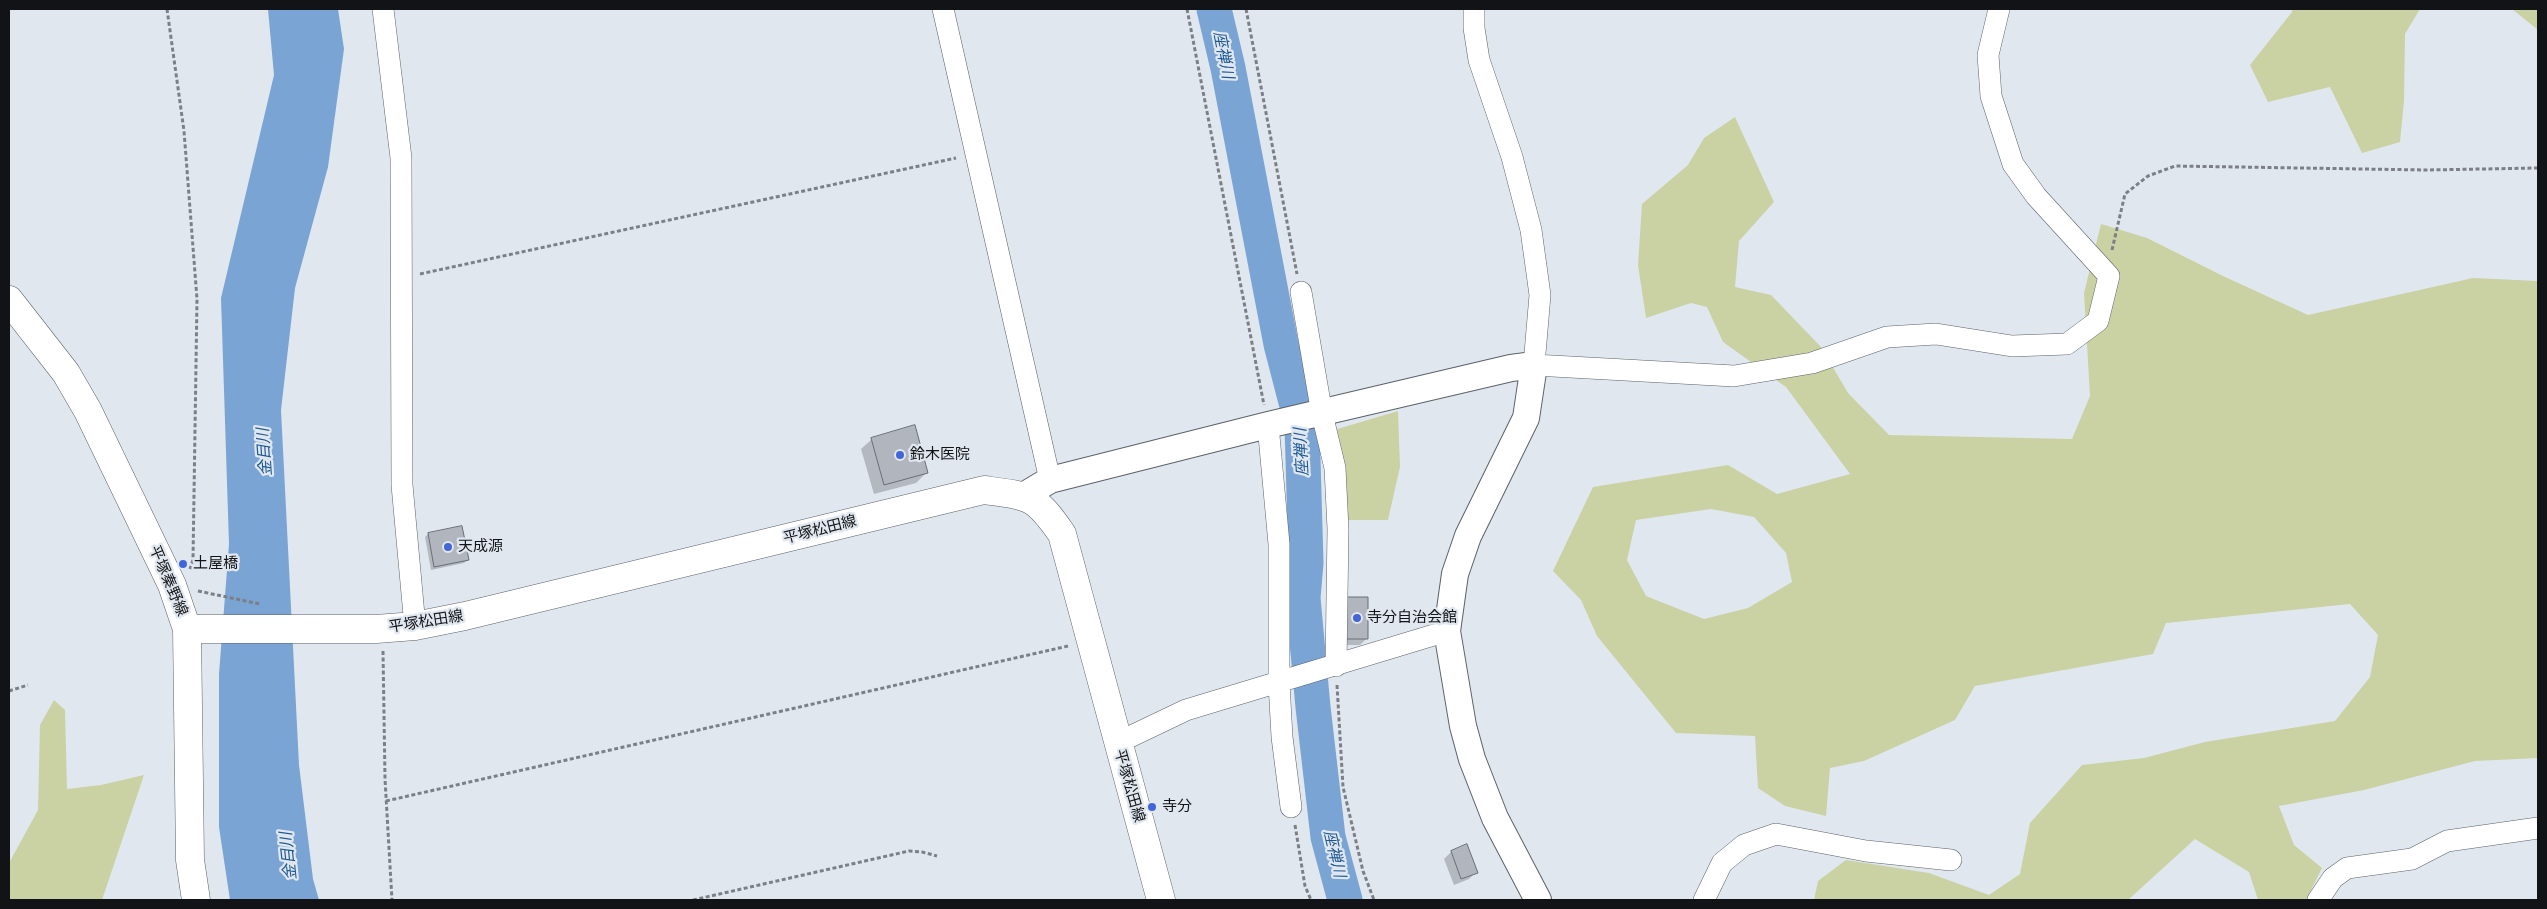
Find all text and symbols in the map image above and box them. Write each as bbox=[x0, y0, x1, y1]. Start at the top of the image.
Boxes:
water label: 座禅川 bbox=[1209, 30, 1237, 80]
water label: 金目川 bbox=[254, 427, 276, 477]
water label: 座禅川 bbox=[1291, 428, 1313, 476]
place label: 鈴木医院 bbox=[910, 446, 970, 464]
marker: 鈴木医院 bbox=[894, 449, 906, 461]
street label: 平塚松田線 bbox=[781, 512, 859, 548]
place label: 天成源 bbox=[458, 538, 503, 556]
marker: 天成源 bbox=[442, 541, 454, 553]
street label: 平塚秦野線 bbox=[145, 543, 191, 619]
place label: 土屋橋 bbox=[193, 555, 238, 573]
marker: 土屋橋 bbox=[177, 558, 189, 570]
street label: 平塚松田線 bbox=[388, 607, 464, 637]
place label: 寺分自治会館 bbox=[1367, 609, 1457, 627]
marker: 寺分自治会館 bbox=[1351, 612, 1363, 624]
street label: 平塚松田線 bbox=[1110, 747, 1148, 825]
place label: 寺分 bbox=[1162, 798, 1192, 816]
marker: 寺分 bbox=[1146, 801, 1158, 813]
water label: 座禅川 bbox=[1319, 828, 1349, 880]
water label: 金目川 bbox=[277, 831, 301, 881]

